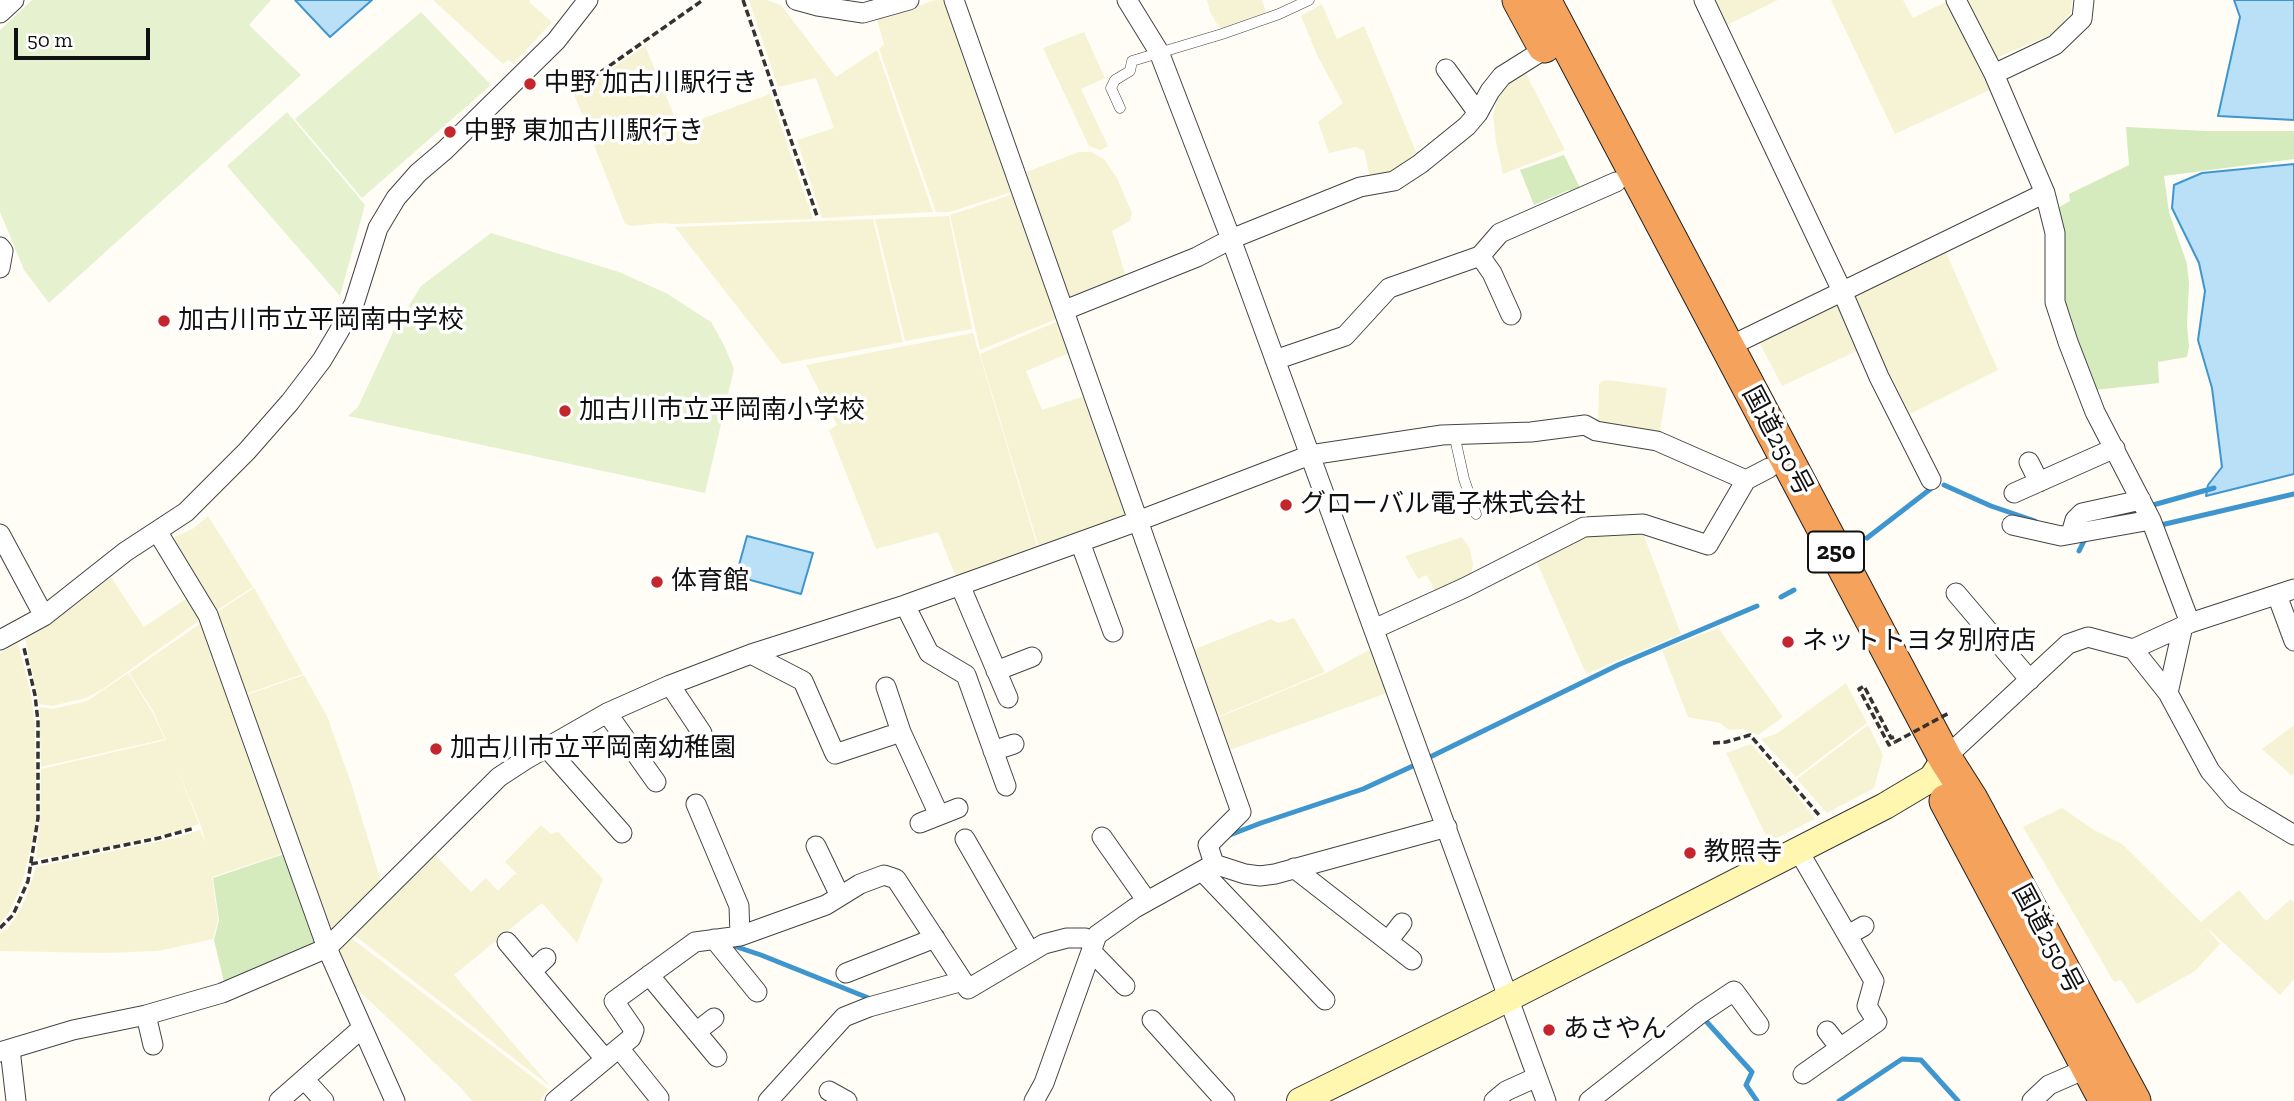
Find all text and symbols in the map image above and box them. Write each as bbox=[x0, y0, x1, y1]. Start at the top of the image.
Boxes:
scale bar bbox=[18, 14, 154, 58]
text: 50 m bbox=[27, 27, 73, 52]
place label: 中野 加古川駅行き bbox=[544, 68, 758, 100]
marker: 中野 加古川駅行き bbox=[522, 76, 538, 92]
place label: 中野 東加古川駅行き bbox=[464, 116, 704, 148]
marker: 中野 東加古川駅行き bbox=[442, 124, 458, 140]
place label: 加古川市立平岡南中学校 bbox=[178, 305, 464, 337]
marker: 加古川市立平岡南中学校 bbox=[156, 313, 172, 329]
street label: 国道250号 bbox=[1735, 381, 1819, 501]
place label: 加古川市立平岡南小学校 bbox=[579, 395, 865, 427]
marker: 加古川市立平岡南小学校 bbox=[557, 403, 573, 419]
place label: グローバル電子株式会社 bbox=[1300, 489, 1586, 521]
marker: グローバル電子株式会社 bbox=[1278, 497, 1294, 513]
road number: 250 bbox=[1808, 532, 1864, 572]
place label: 体育館 bbox=[671, 566, 749, 598]
marker: 体育館 bbox=[649, 574, 665, 590]
place label: ネットトヨタ別府店 bbox=[1802, 626, 2036, 658]
marker: ネットトヨタ別府店 bbox=[1780, 634, 1796, 650]
place label: 加古川市立平岡南幼稚園 bbox=[450, 733, 736, 765]
marker: 加古川市立平岡南幼稚園 bbox=[428, 741, 444, 757]
place label: 教照寺 bbox=[1704, 837, 1782, 869]
marker: 教照寺 bbox=[1682, 845, 1698, 861]
street label: 国道250号 bbox=[2005, 879, 2089, 999]
place label: あさやん bbox=[1563, 1014, 1667, 1046]
marker: あさやん bbox=[1541, 1022, 1557, 1038]

